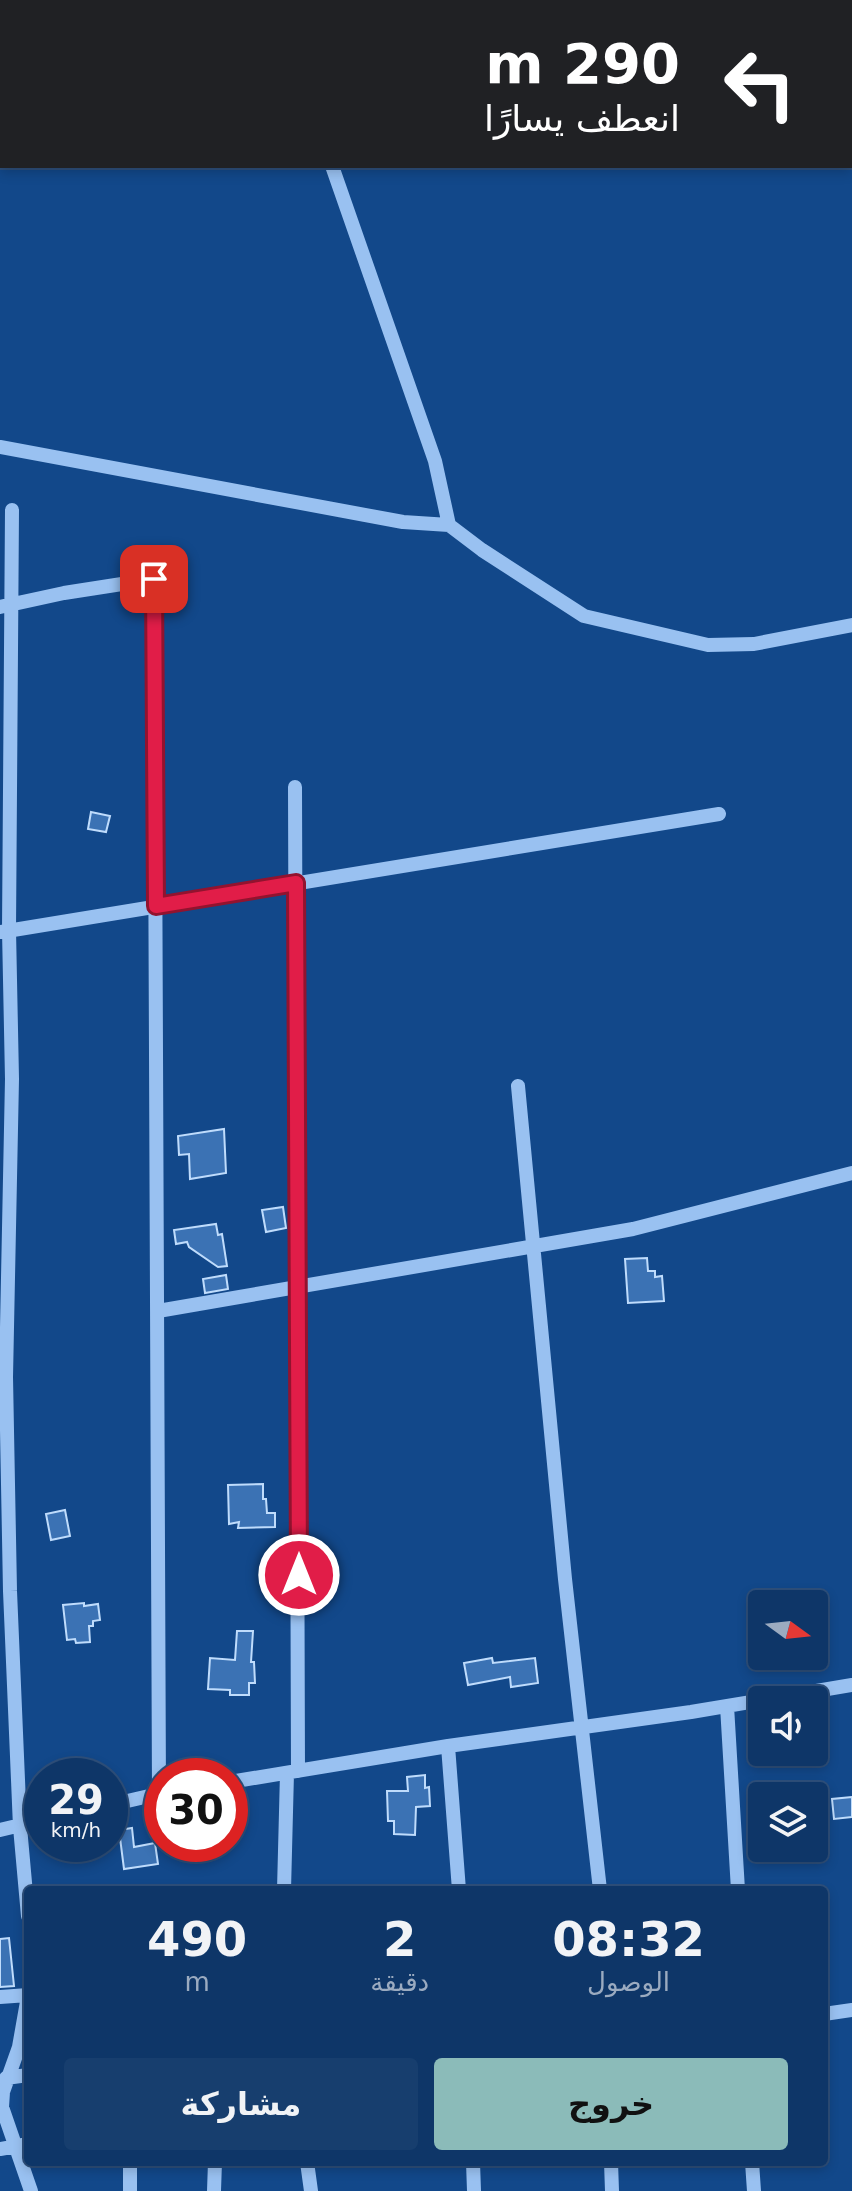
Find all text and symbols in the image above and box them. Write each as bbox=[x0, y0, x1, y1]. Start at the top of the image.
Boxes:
text: 290 m bbox=[485, 31, 680, 96]
icon: left bbox=[708, 32, 812, 136]
text: انعطف يسارًا bbox=[484, 98, 680, 139]
pin bbox=[120, 545, 188, 613]
icon: arrive bbox=[132, 557, 176, 601]
position arrow bbox=[257, 1533, 341, 1617]
north arrow bbox=[748, 1590, 828, 1670]
map controls bbox=[748, 1590, 828, 1862]
button: sound bbox=[748, 1686, 828, 1766]
speed limit sign: 30 bbox=[144, 1758, 248, 1862]
text: 29 bbox=[48, 1777, 104, 1823]
button: layers bbox=[748, 1782, 828, 1862]
text: km/h bbox=[51, 1818, 101, 1842]
text: 490 bbox=[147, 1911, 247, 1967]
text: 2 bbox=[383, 1911, 416, 1967]
text: 08:32 bbox=[552, 1911, 705, 1967]
text: m bbox=[184, 1967, 210, 1997]
text: دقيقة bbox=[370, 1967, 429, 1997]
text: الوصول bbox=[587, 1967, 670, 1997]
button: مشاركة bbox=[64, 2058, 418, 2150]
button: خروج bbox=[434, 2058, 788, 2150]

